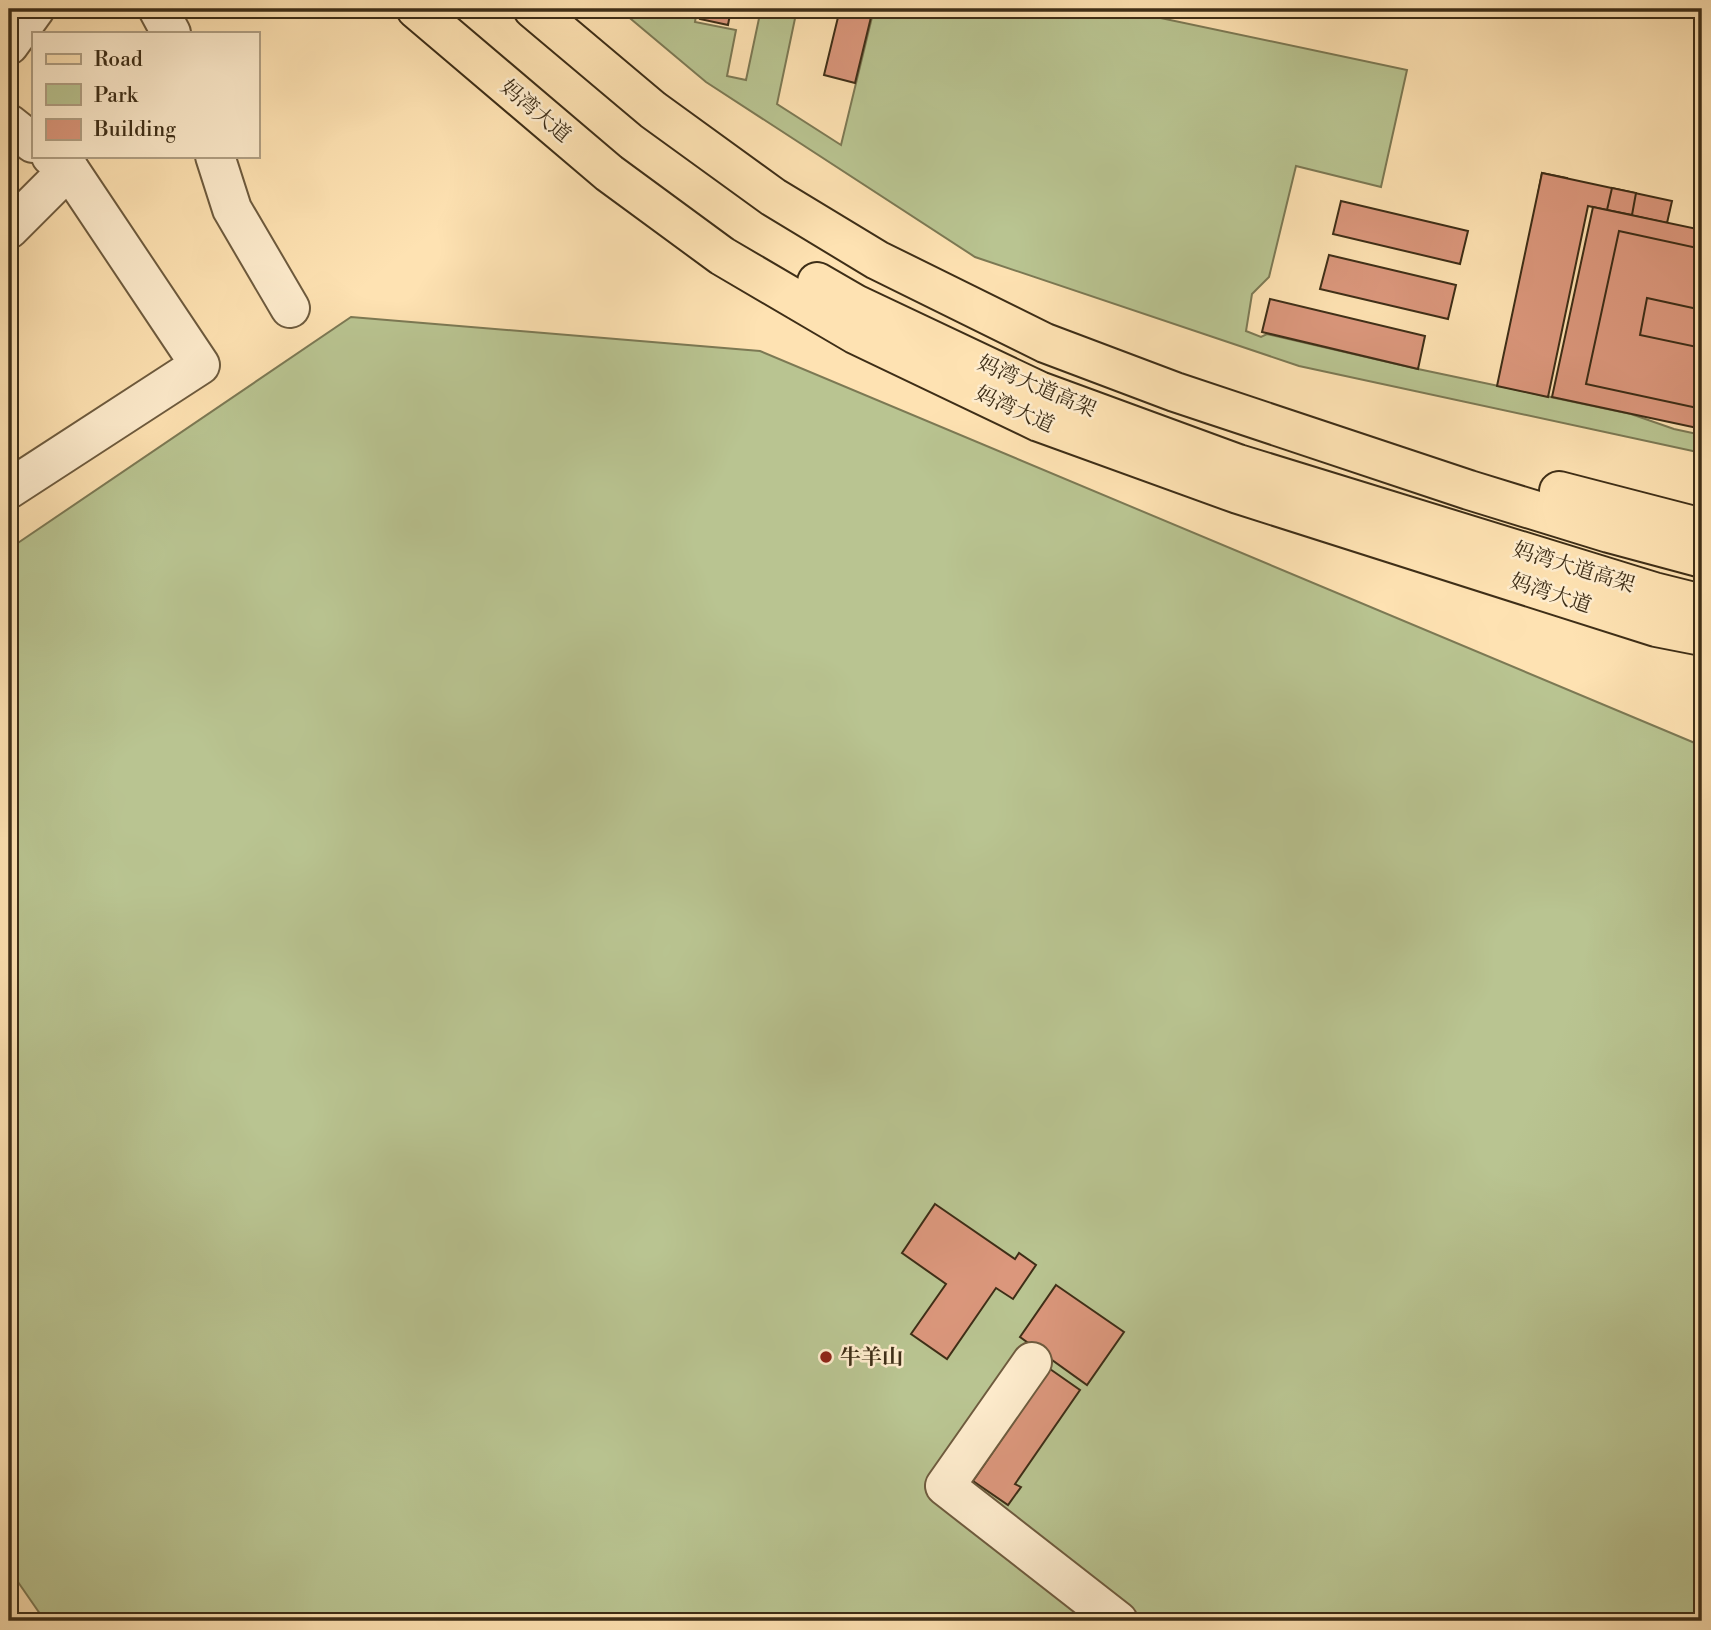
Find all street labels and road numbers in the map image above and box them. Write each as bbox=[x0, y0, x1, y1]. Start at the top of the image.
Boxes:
street label: 妈湾大道 bbox=[495, 75, 576, 149]
street label: 妈湾大道高架 bbox=[974, 350, 1100, 422]
street label: 妈湾大道 bbox=[972, 380, 1058, 438]
street label: 妈湾大道高架 bbox=[1510, 537, 1638, 597]
street label: 妈湾大道 bbox=[1507, 568, 1595, 618]

